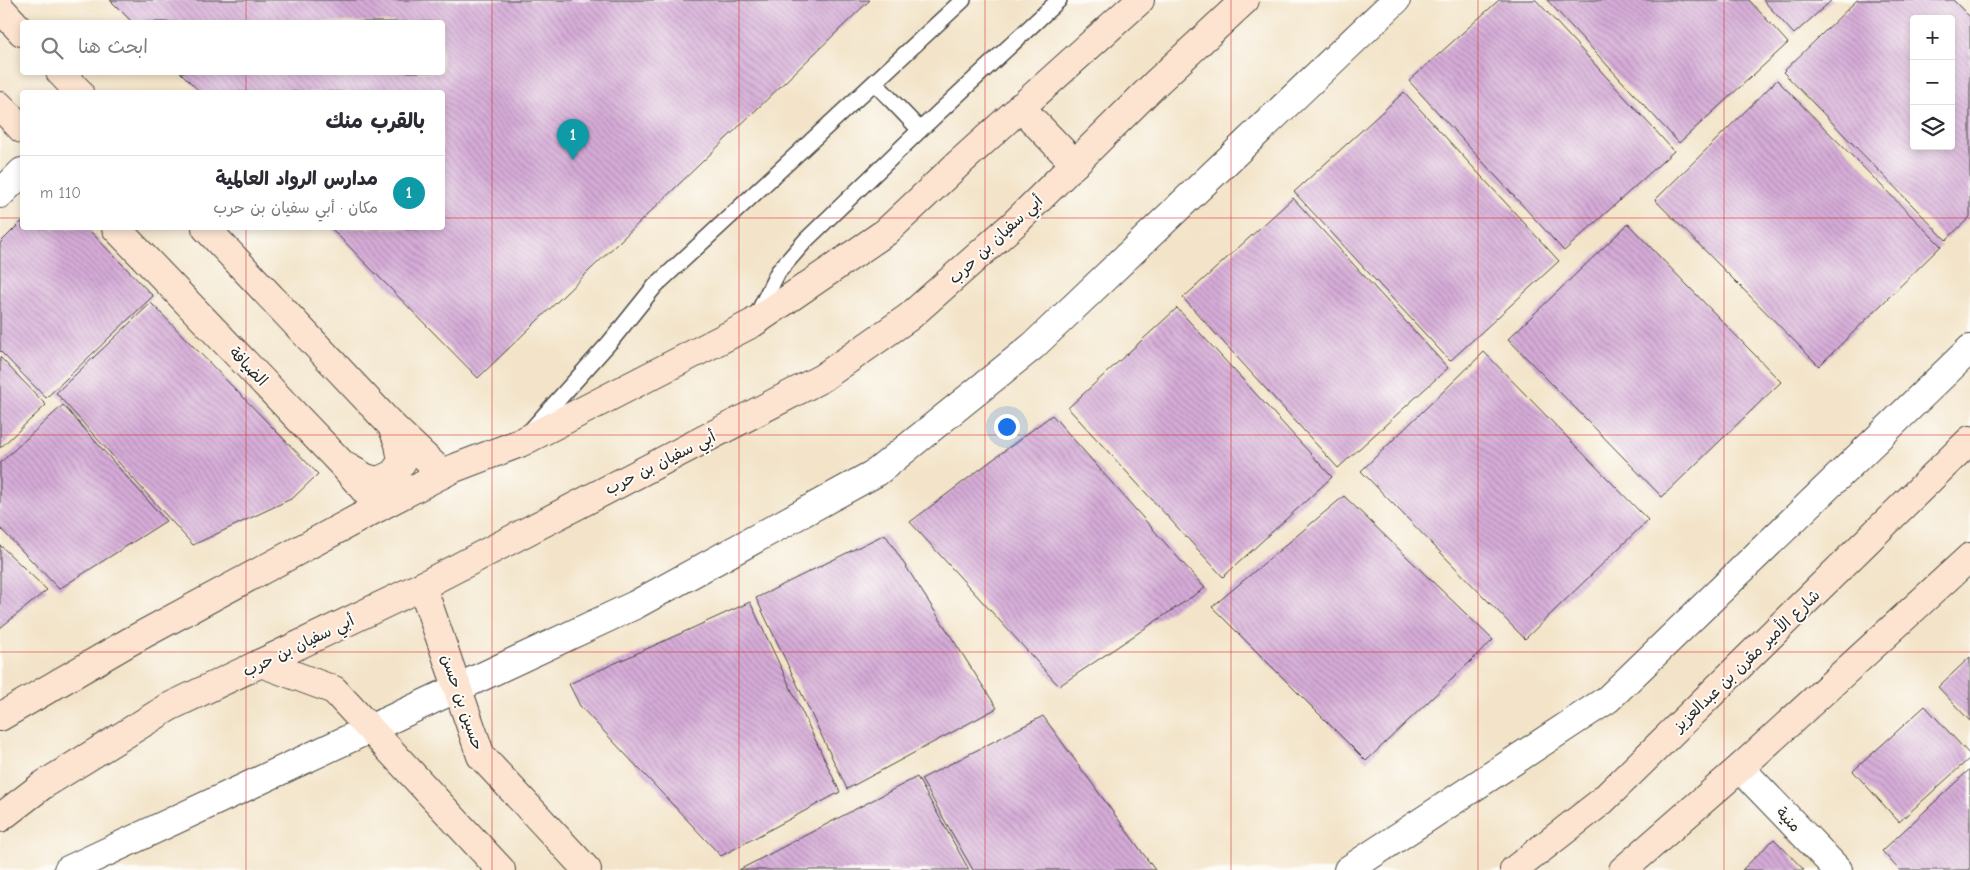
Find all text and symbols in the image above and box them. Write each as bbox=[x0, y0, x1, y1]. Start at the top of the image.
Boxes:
map controls bbox=[1910, 15, 1955, 150]
button: + bbox=[1910, 15, 1955, 60]
search box bbox=[20, 20, 445, 75]
icon: search bbox=[38, 34, 66, 62]
text: ابحث هنا bbox=[78, 36, 148, 58]
button: − bbox=[1910, 60, 1955, 105]
button: layers bbox=[1910, 105, 1955, 150]
text: بالقرب منك bbox=[325, 109, 425, 133]
pin: 1 bbox=[557, 119, 589, 160]
text: مدارس الرواد العالمية bbox=[216, 168, 378, 190]
text: 110 m bbox=[40, 184, 81, 202]
text: 1 bbox=[406, 184, 412, 202]
street label: أبي سفيان بن حرب bbox=[945, 192, 1050, 291]
text: مكان · أبي سفيان بن حرب bbox=[213, 199, 378, 217]
street label: الضيافة bbox=[226, 344, 271, 390]
your location bbox=[994, 414, 1020, 440]
street label: أبي سفيان بن حرب bbox=[602, 427, 721, 503]
street label: شارع الأمير مقرن بن عبدالعزيز bbox=[1667, 585, 1825, 738]
street label: أبي سفيان بن حرب bbox=[240, 611, 359, 685]
street label: حسين بن حسن bbox=[437, 652, 487, 753]
street label: منية bbox=[1772, 804, 1804, 836]

